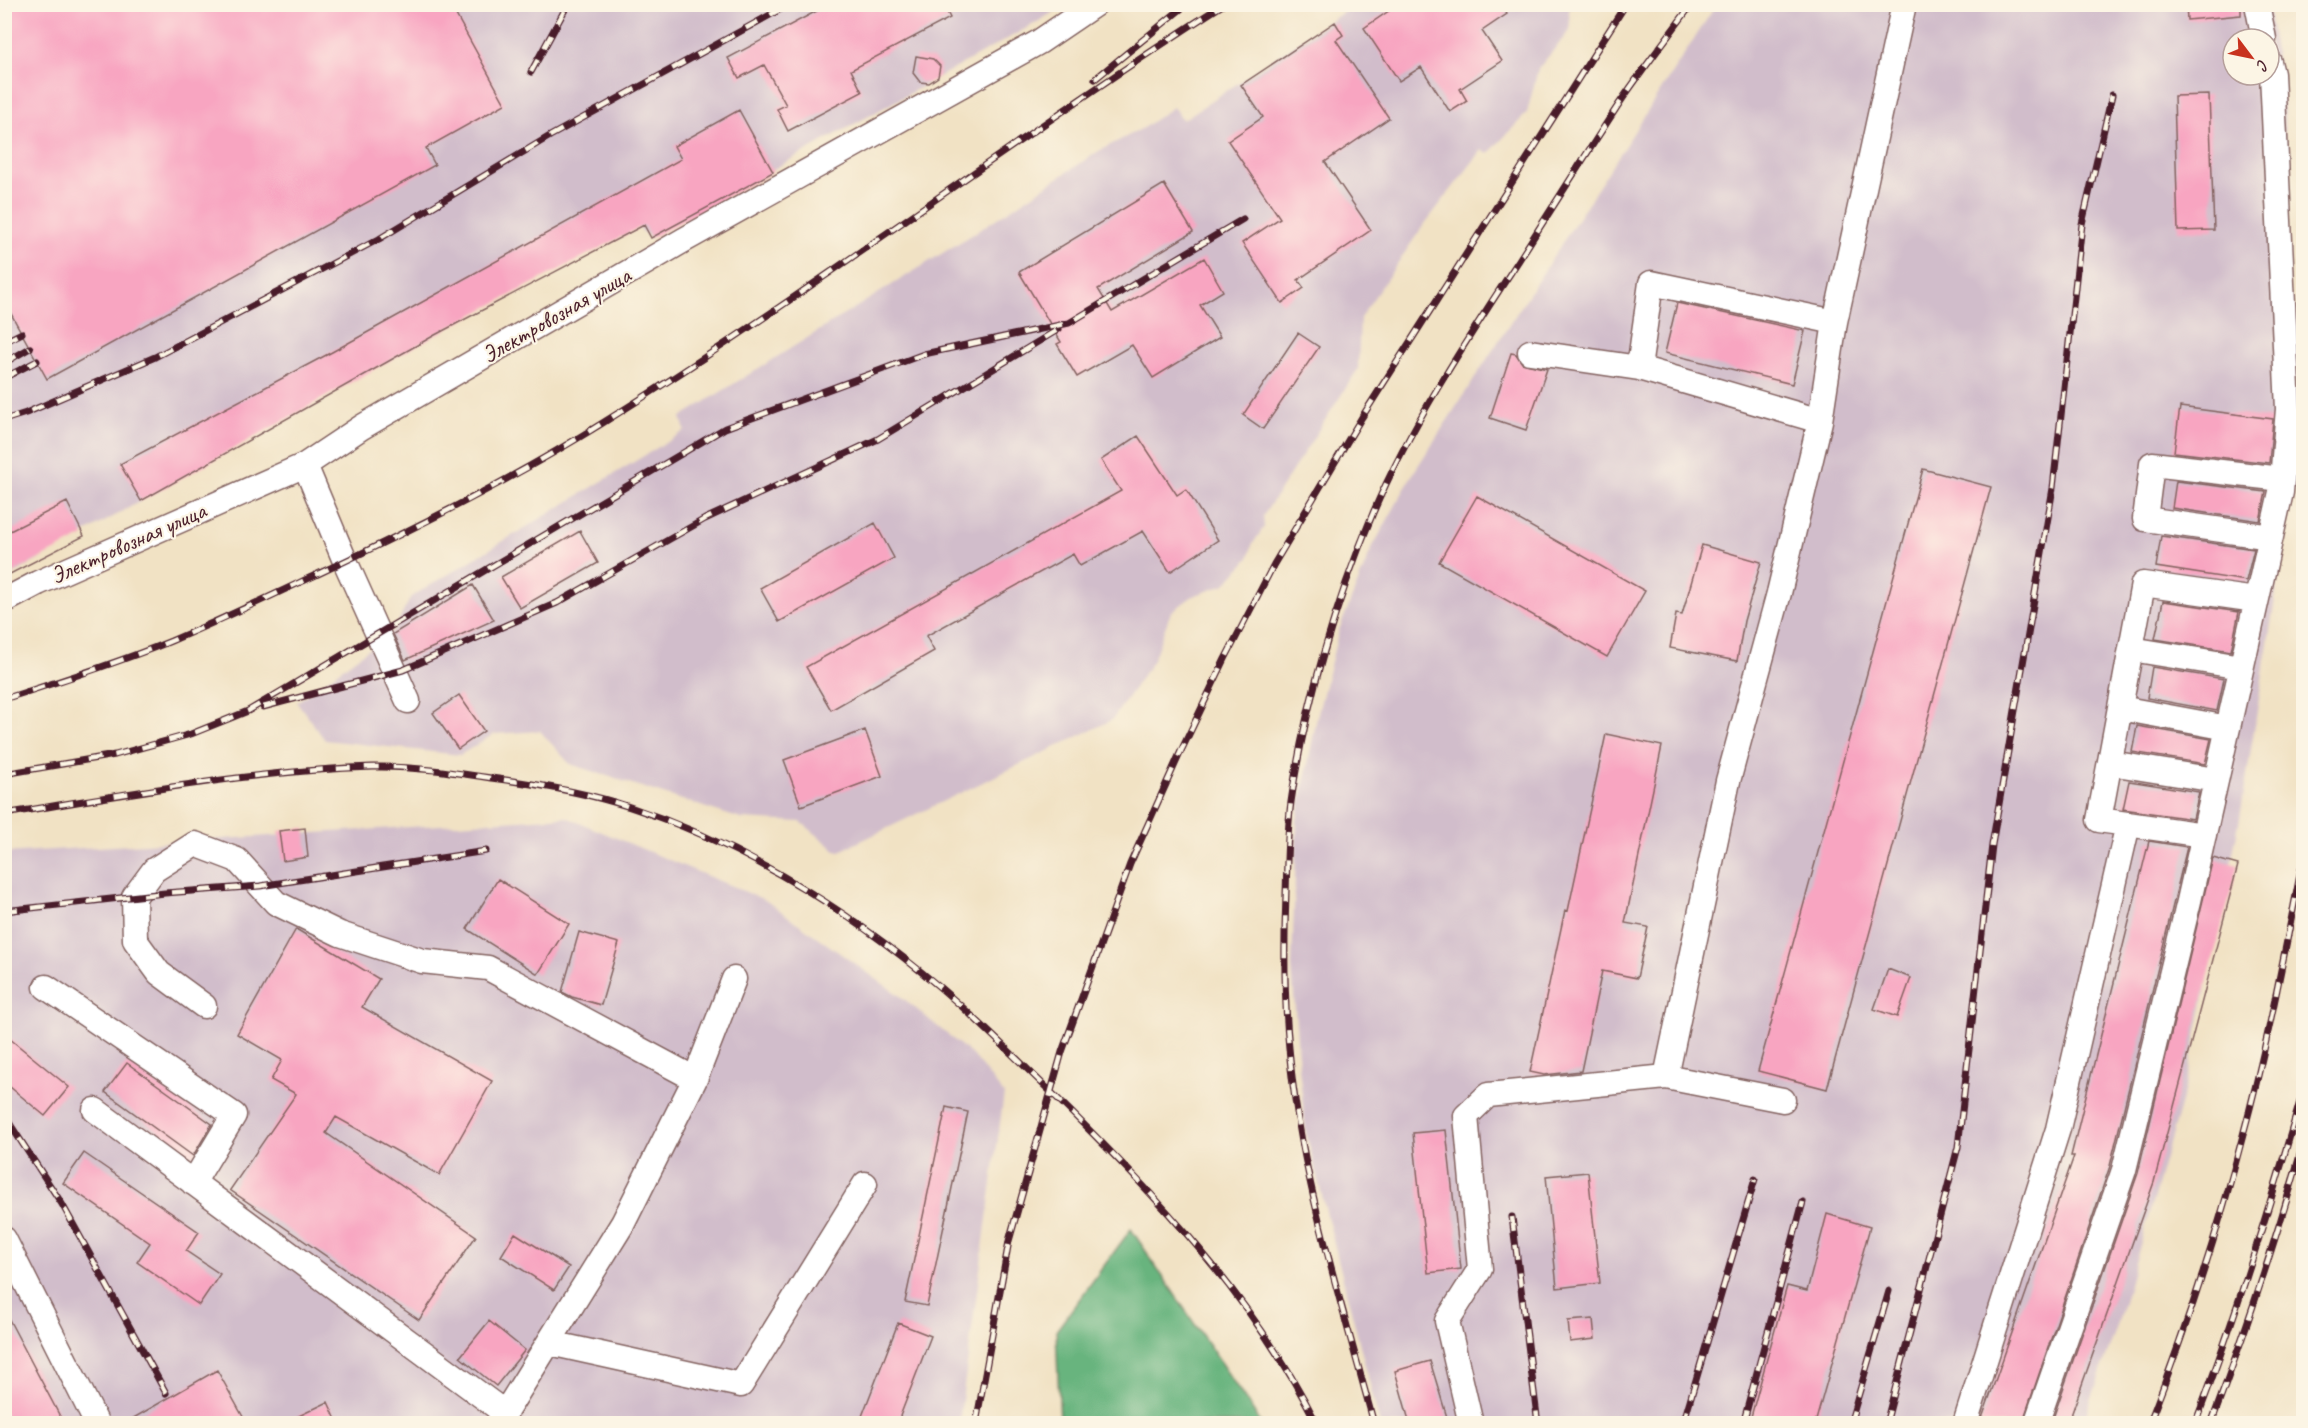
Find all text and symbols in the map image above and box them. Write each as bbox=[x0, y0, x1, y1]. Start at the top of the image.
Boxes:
north arrow bbox=[2221, 27, 2281, 87]
text: С bbox=[2251, 56, 2273, 75]
street label: Электровозная улица bbox=[476, 260, 637, 370]
street label: Электровозная улица bbox=[46, 495, 212, 591]

